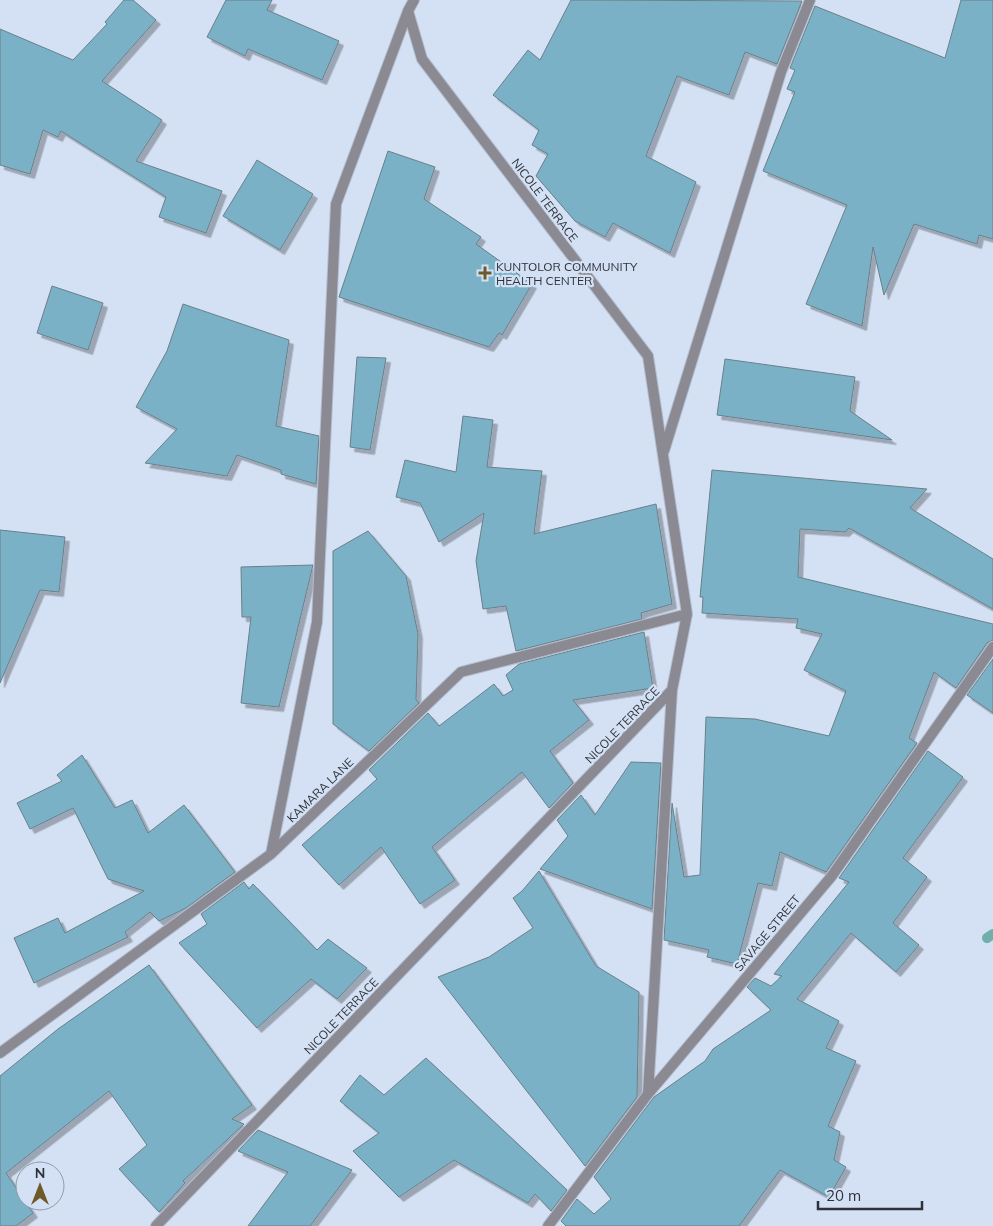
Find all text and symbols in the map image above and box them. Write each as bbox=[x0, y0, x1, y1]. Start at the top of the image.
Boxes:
street label: NICOLE TERRACE bbox=[509, 155, 581, 245]
place label: KUNTOLOR COMMUNITY HEALTH CENTER bbox=[496, 259, 638, 288]
marker: KUNTOLOR COMMUNITY HEALTH CENTER bbox=[478, 266, 492, 280]
street label: NICOLE TERRACE bbox=[582, 684, 662, 766]
street label: KAMARA LANE bbox=[284, 755, 356, 825]
street label: SAVAGE STREET bbox=[731, 891, 804, 974]
street label: NICOLE TERRACE bbox=[301, 975, 381, 1057]
north arrow bbox=[15, 1161, 65, 1211]
text: N bbox=[35, 1164, 45, 1182]
scale bar bbox=[818, 1178, 922, 1210]
text: 20 m bbox=[826, 1186, 861, 1205]

